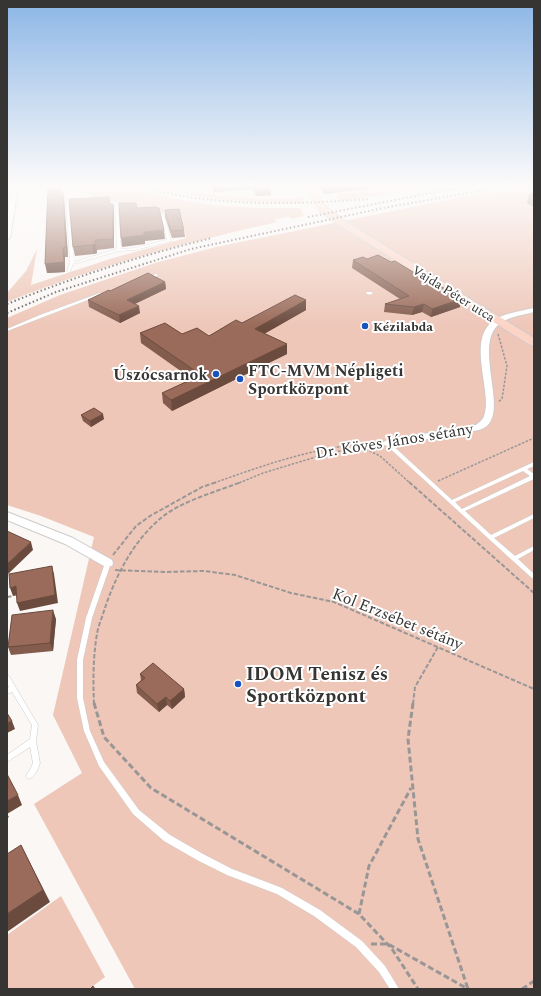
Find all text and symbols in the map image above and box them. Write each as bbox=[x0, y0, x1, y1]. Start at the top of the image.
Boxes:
street label: Vajda Péter utca bbox=[408, 260, 499, 328]
place label: Kézilabda bbox=[373, 317, 433, 337]
marker: Kézilabda bbox=[360, 321, 370, 331]
place label: FTC-MVM Népligeti Sportközpont bbox=[248, 359, 404, 401]
place label: Úszócsarnok bbox=[113, 363, 208, 387]
marker: Úszócsarnok bbox=[211, 369, 221, 379]
marker: FTC-MVM Népligeti Sportközpont bbox=[235, 374, 245, 384]
street label: Dr. Köves János sétány bbox=[313, 416, 476, 465]
street label: Kol Erzsébet sétány bbox=[329, 582, 468, 657]
place label: IDOM Tenisz és Sportközpont bbox=[246, 660, 388, 711]
marker: IDOM Tenisz és Sportközpont bbox=[233, 679, 243, 689]

